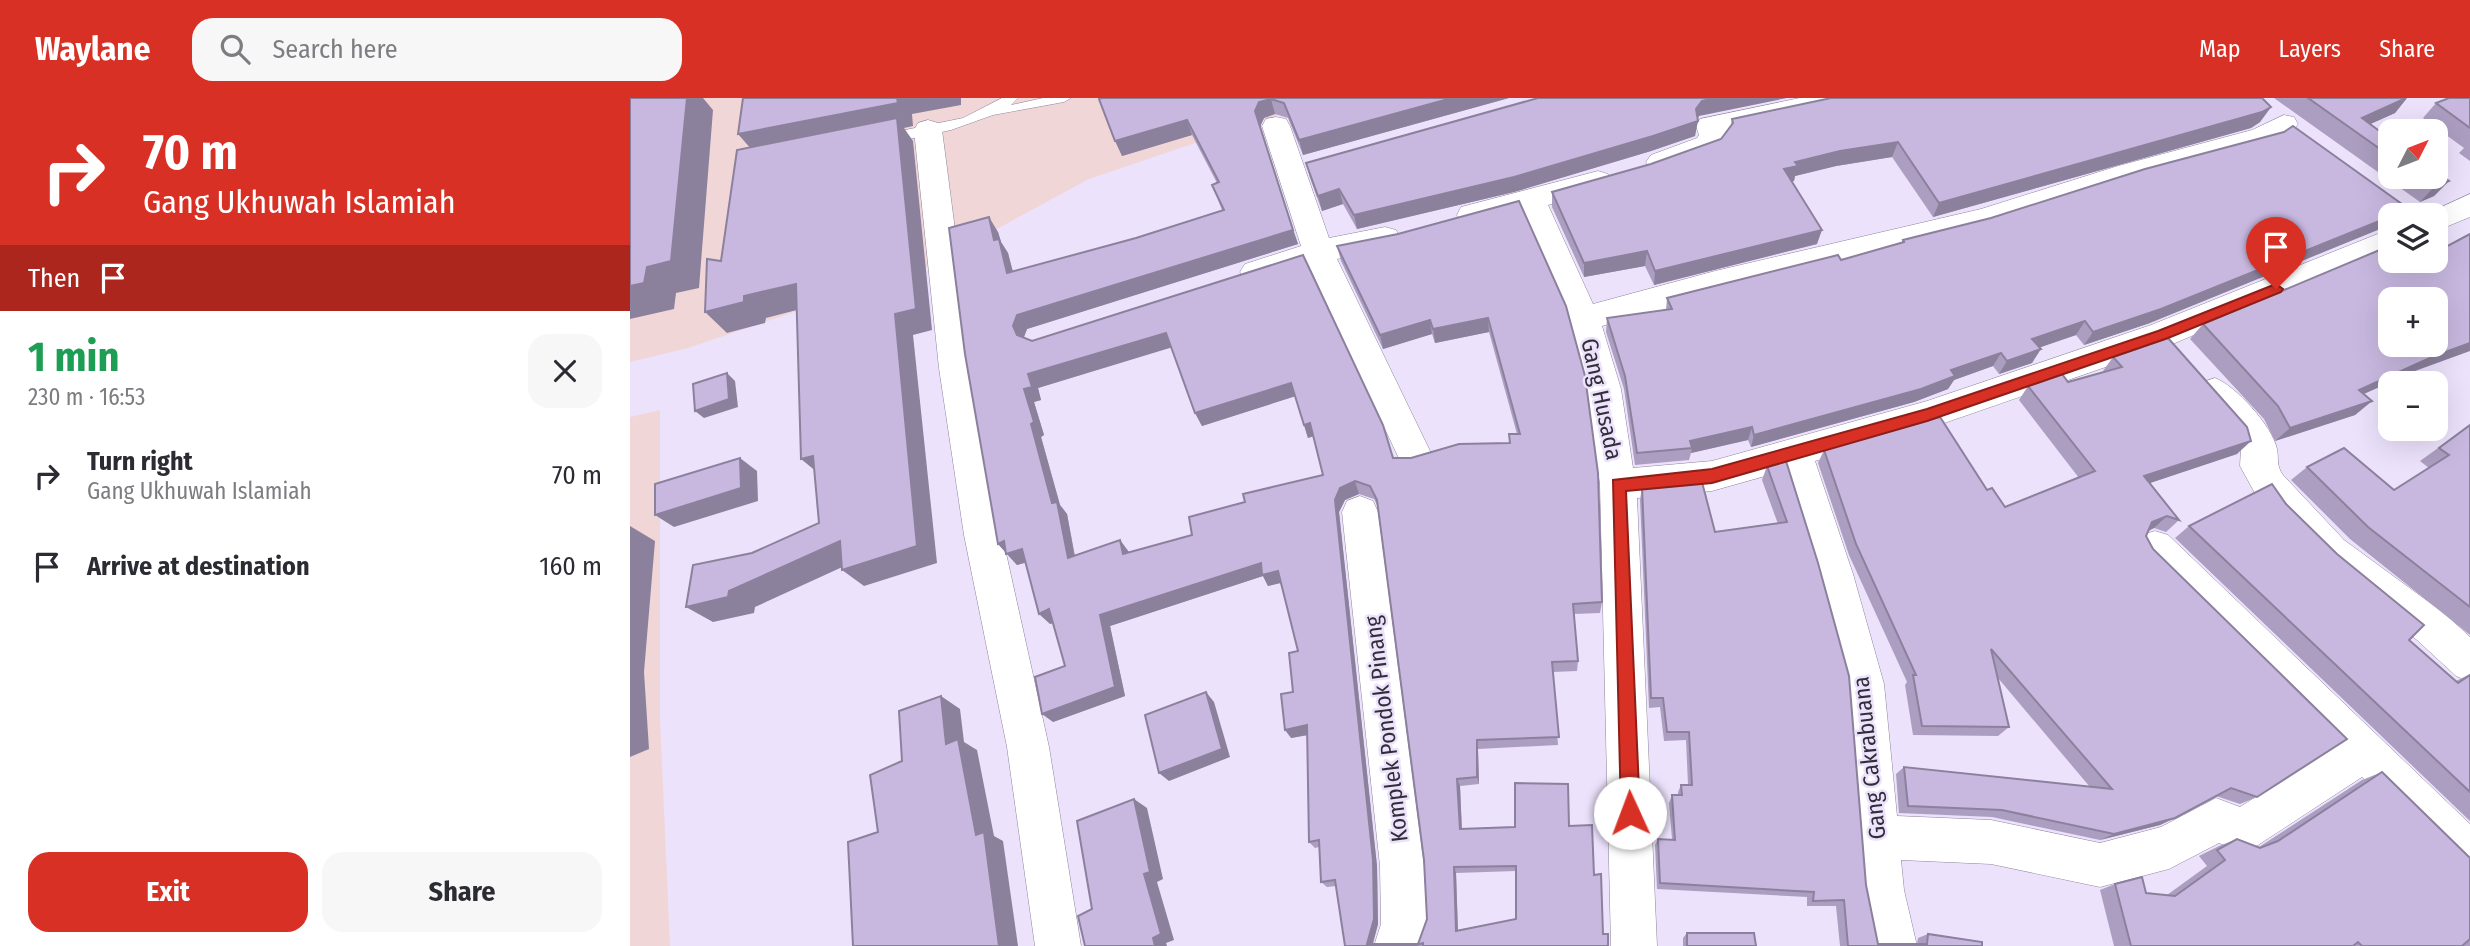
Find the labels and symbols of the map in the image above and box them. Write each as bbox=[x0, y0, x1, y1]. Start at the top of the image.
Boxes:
north arrow bbox=[2378, 119, 2448, 189]
pin bbox=[2246, 217, 2306, 289]
street label: Gang Husada bbox=[1575, 336, 1629, 462]
street label: Komplek Pondok Pinang bbox=[1358, 614, 1414, 844]
street label: Gang Cakrabuana bbox=[1847, 675, 1891, 841]
position arrow bbox=[1593, 776, 1667, 850]

